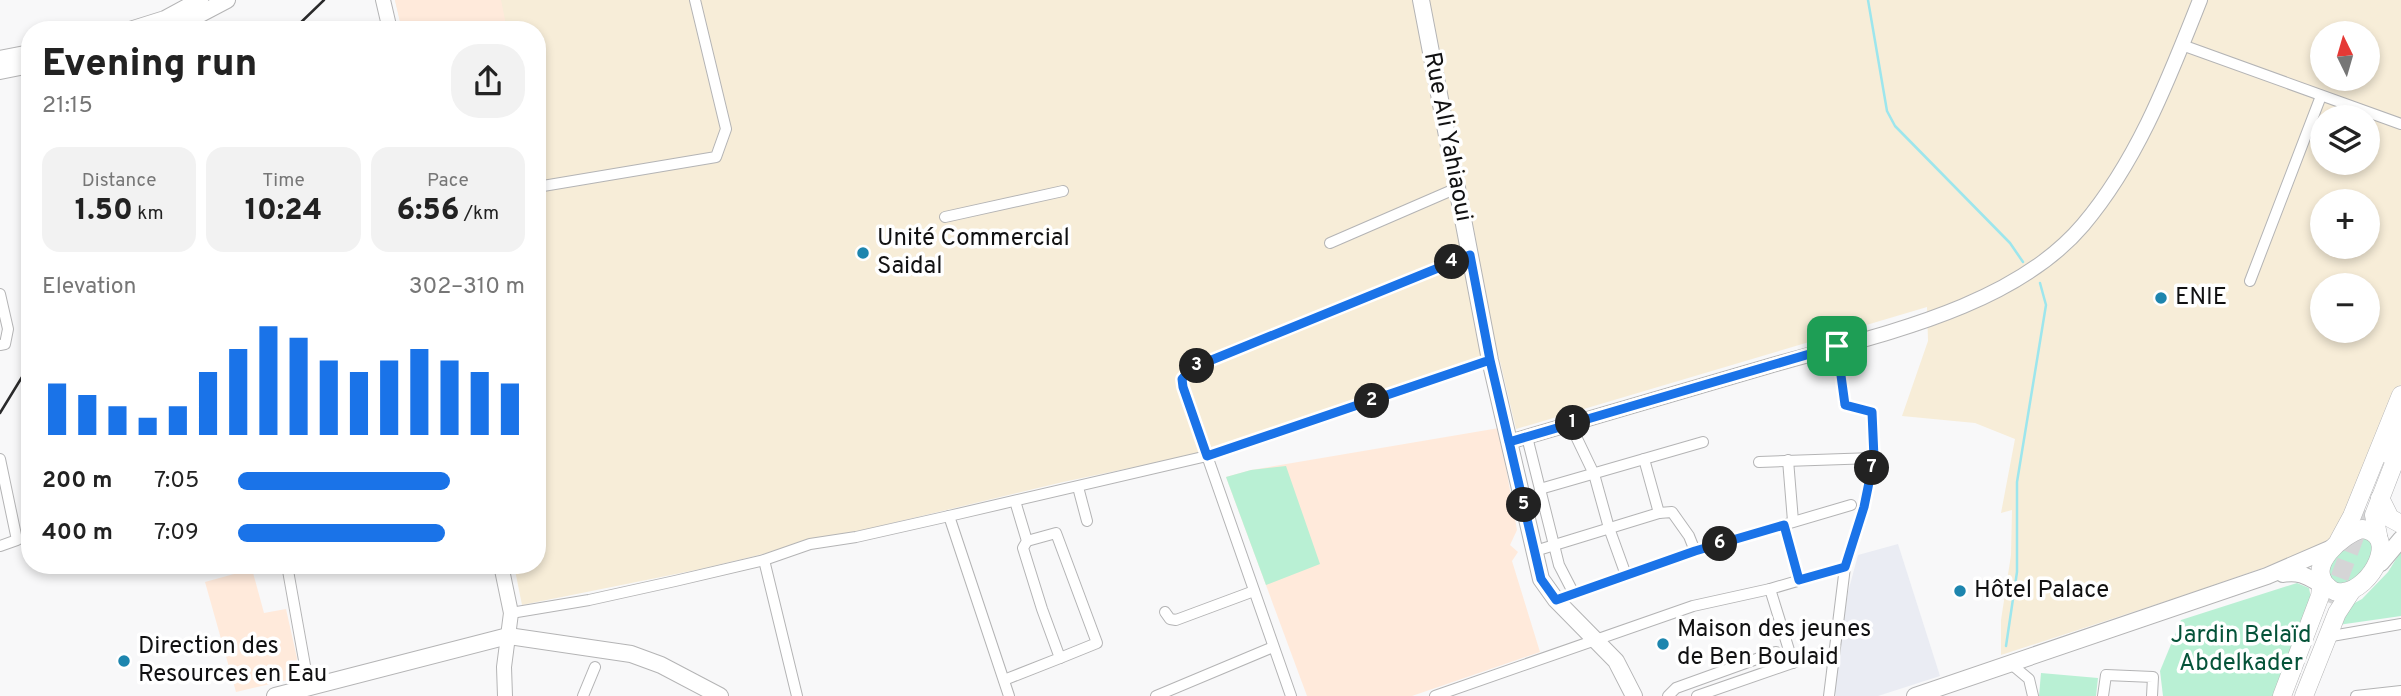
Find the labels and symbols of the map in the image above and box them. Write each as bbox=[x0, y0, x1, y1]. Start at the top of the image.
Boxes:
north arrow bbox=[2310, 21, 2380, 91]
street label: Rue Ali Yahiaoui bbox=[1416, 50, 1478, 224]
place label: Unité Commercial Saidal bbox=[877, 224, 1070, 282]
pin: 4 bbox=[1434, 244, 1470, 280]
marker: Unité Commercial Saidal bbox=[855, 245, 871, 261]
place label: ENIE bbox=[2175, 283, 2227, 313]
marker: ENIE bbox=[2153, 290, 2169, 306]
pin bbox=[1807, 316, 1867, 376]
pin: 3 bbox=[1180, 348, 1214, 384]
pin: 2 bbox=[1354, 384, 1390, 418]
pin: 1 bbox=[1556, 406, 1590, 440]
pin: 7 bbox=[1854, 450, 1890, 486]
pin: 5 bbox=[1506, 488, 1542, 522]
pin: 6 bbox=[1702, 526, 1738, 562]
place label: Hôtel Palace bbox=[1974, 576, 2109, 606]
marker: Hôtel Palace bbox=[1952, 583, 1968, 599]
place label: Maison des jeunes de Ben Boulaid bbox=[1677, 615, 1871, 673]
park label: Jardin Belaïd Abdelkader bbox=[2171, 621, 2311, 679]
place label: Direction des Resources en Eau bbox=[138, 632, 327, 690]
marker: Maison des jeunes de Ben Boulaid bbox=[1655, 636, 1671, 652]
marker: Direction des Resources en Eau bbox=[116, 653, 132, 669]

